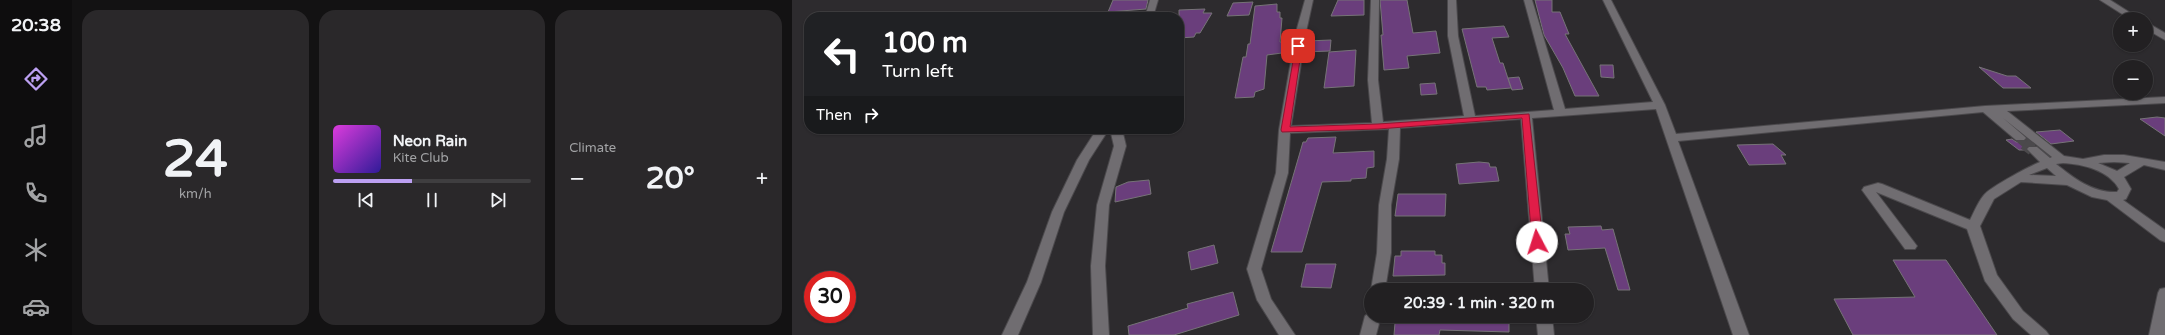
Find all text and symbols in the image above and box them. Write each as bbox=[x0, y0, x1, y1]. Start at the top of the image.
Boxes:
map controls bbox=[2113, 12, 2153, 100]
button: + bbox=[2113, 12, 2153, 52]
text: 20:38 bbox=[11, 14, 61, 36]
text: 100 m bbox=[882, 26, 968, 60]
icon: left bbox=[816, 28, 868, 80]
pin bbox=[1281, 29, 1315, 63]
icon: arrive bbox=[1287, 35, 1309, 57]
text: Turn left bbox=[882, 60, 954, 82]
button: − bbox=[2113, 60, 2153, 100]
icon: directions bbox=[22, 65, 50, 93]
icon: right bbox=[860, 104, 882, 126]
text: Then bbox=[816, 106, 852, 124]
icon: music bbox=[22, 122, 50, 150]
text: 24 bbox=[163, 128, 228, 191]
text: Neon Rain bbox=[393, 132, 467, 150]
text: Climate bbox=[569, 140, 616, 156]
text: Kite Club bbox=[393, 150, 449, 166]
text: 20° bbox=[646, 160, 695, 197]
text: − bbox=[569, 166, 585, 192]
text: + bbox=[756, 166, 768, 192]
icon: phone bbox=[22, 179, 50, 207]
text: km/h bbox=[179, 186, 212, 202]
icon: previous bbox=[355, 189, 377, 211]
icon: pause bbox=[421, 189, 443, 211]
icon: next bbox=[487, 189, 509, 211]
position arrow bbox=[1516, 221, 1558, 263]
icon: climate bbox=[22, 236, 50, 264]
speed limit sign: 30 bbox=[804, 271, 856, 323]
icon: car bbox=[22, 293, 50, 321]
text: 20:39 · 1 min · 320 m bbox=[1404, 294, 1554, 312]

